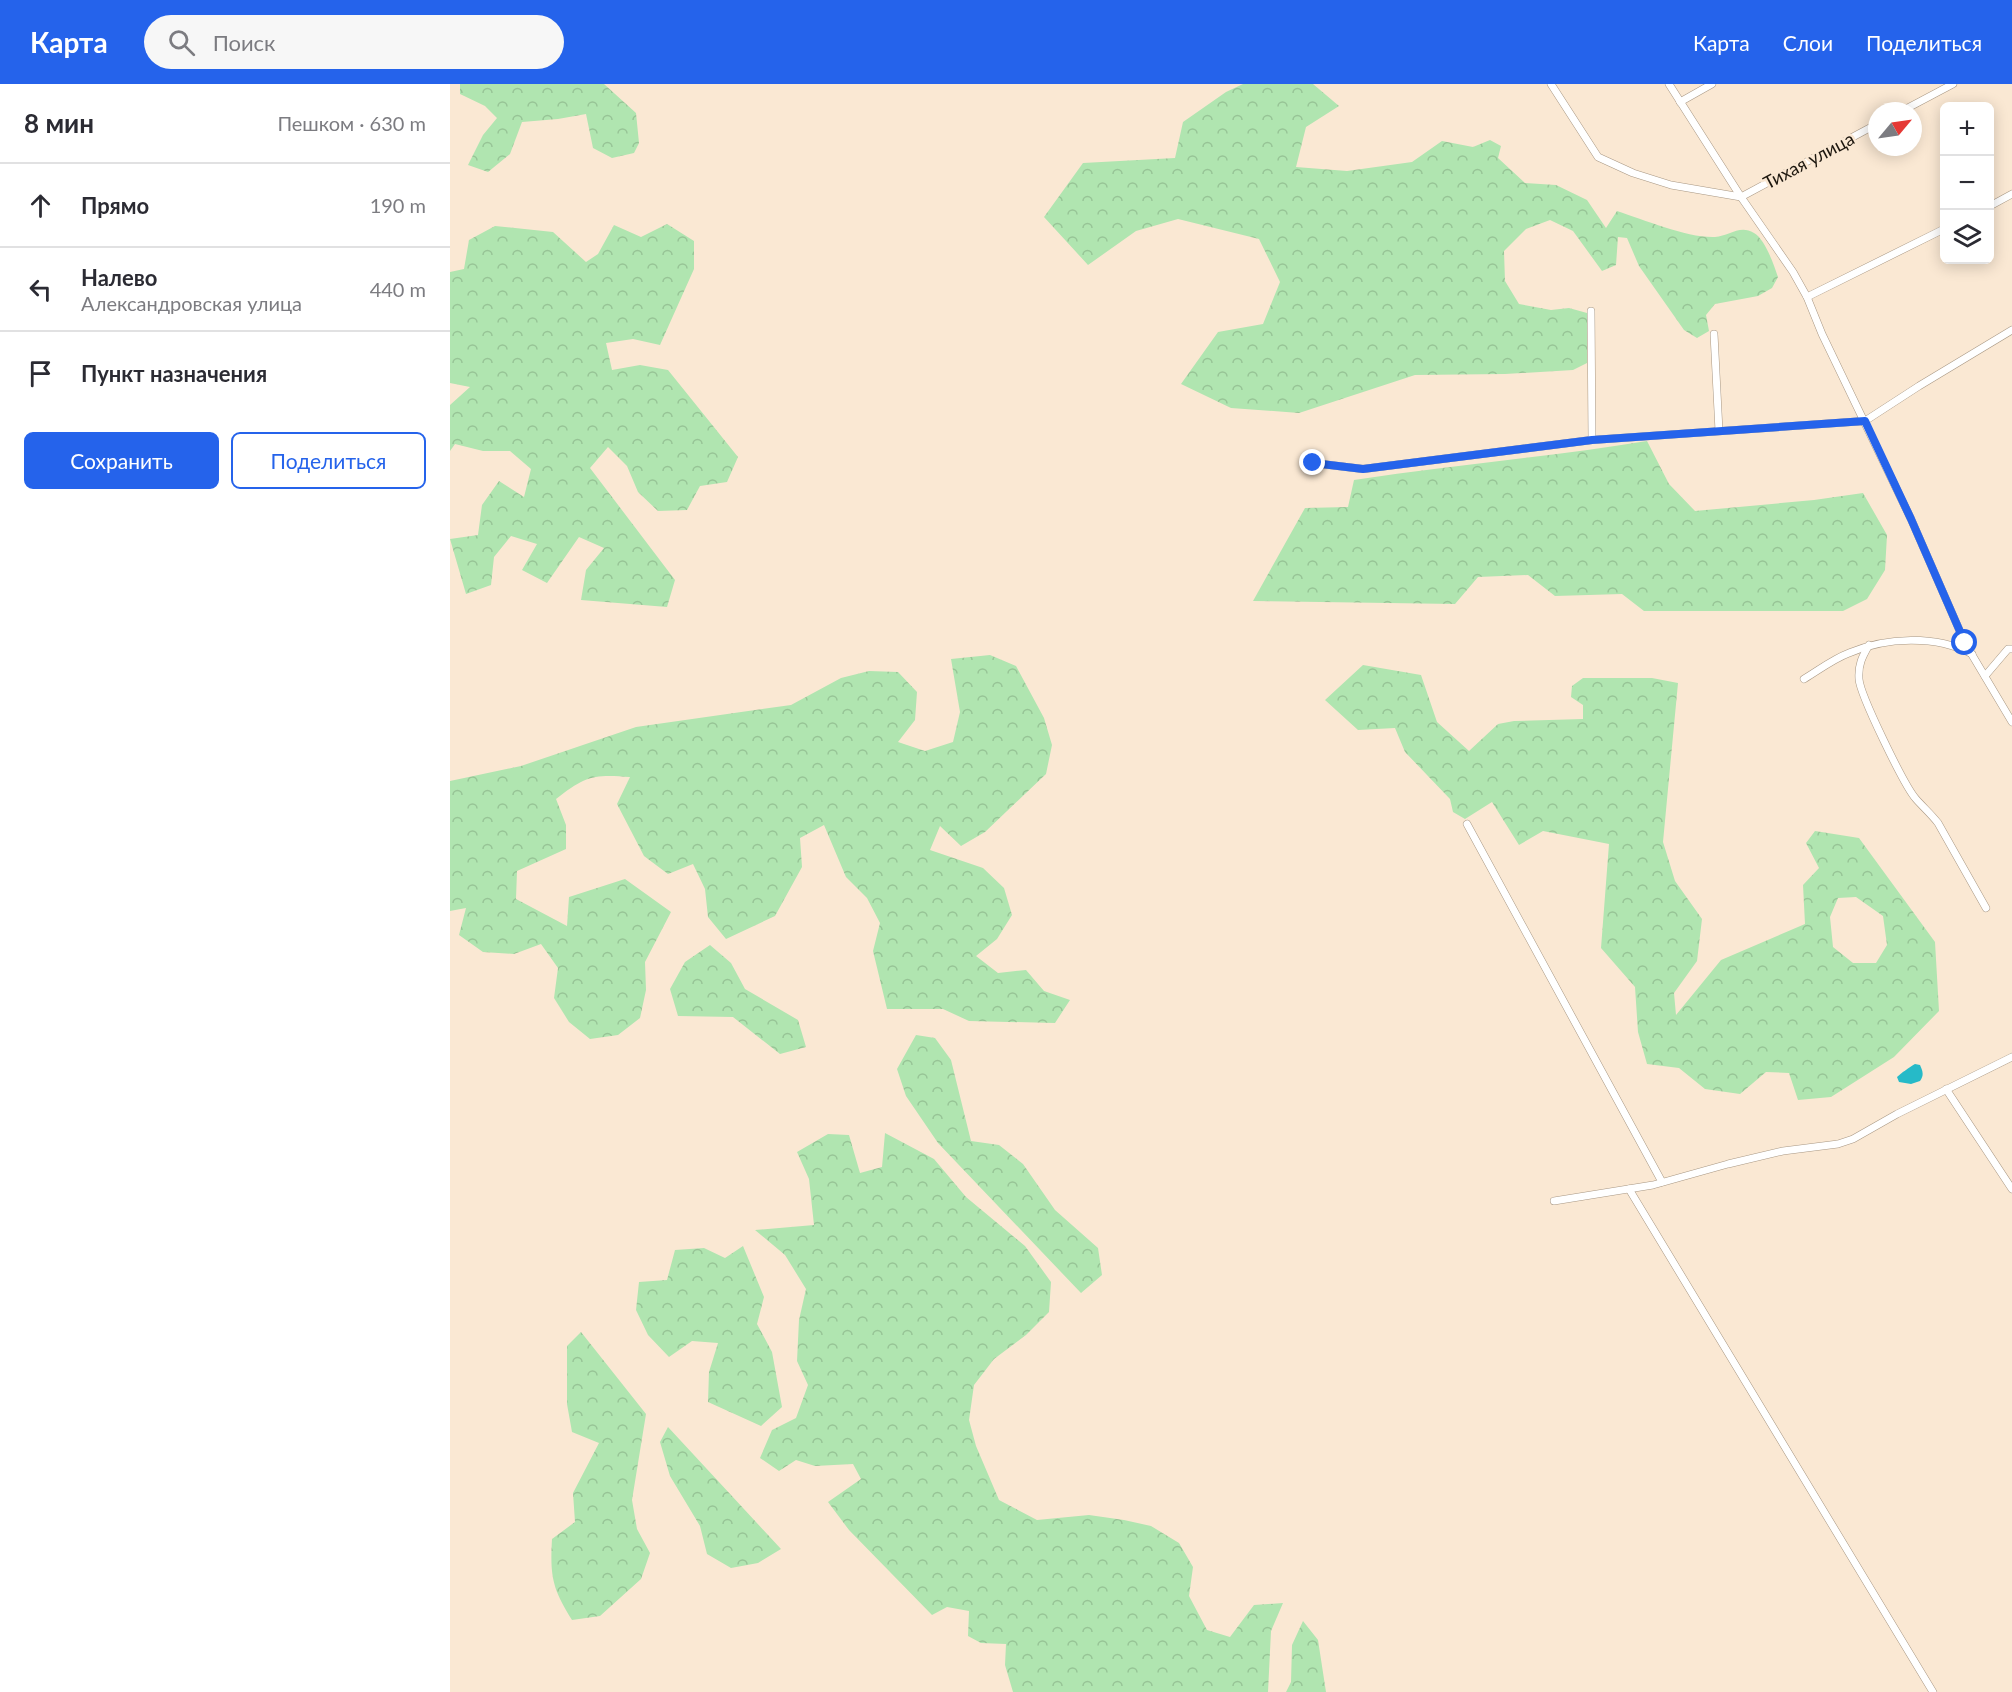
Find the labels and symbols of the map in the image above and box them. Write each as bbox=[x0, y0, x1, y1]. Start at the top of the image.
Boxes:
north arrow bbox=[1868, 102, 1922, 156]
street label: Тихая улица bbox=[1759, 127, 1858, 193]
route end bbox=[1299, 449, 1325, 475]
route start bbox=[1951, 629, 1977, 655]

